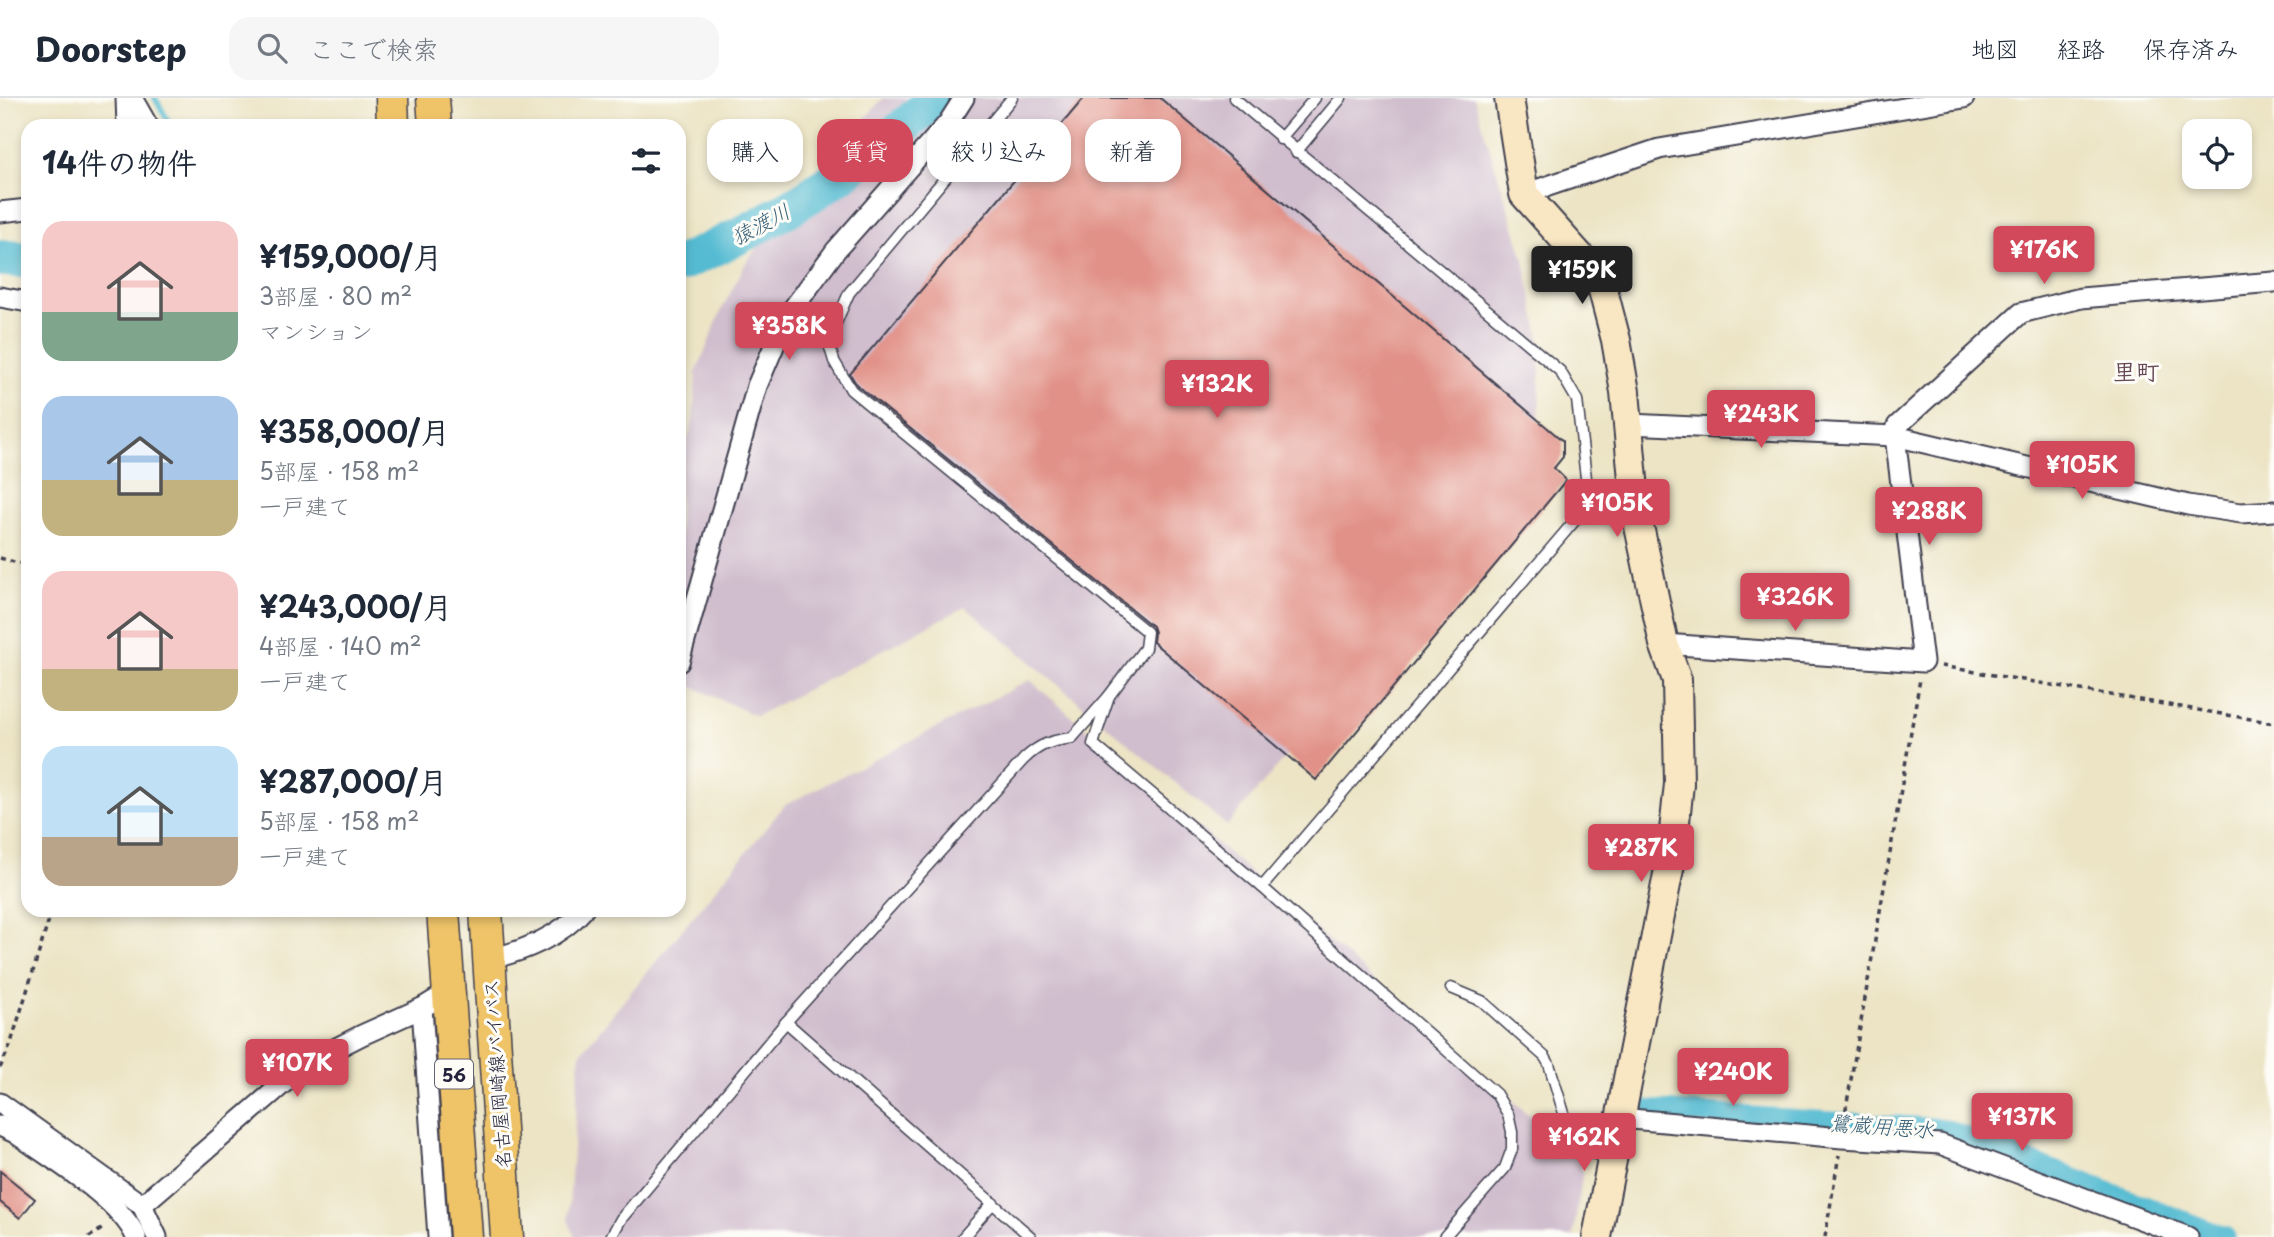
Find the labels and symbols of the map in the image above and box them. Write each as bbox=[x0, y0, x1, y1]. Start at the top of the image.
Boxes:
water label: 猿渡川 bbox=[725, 194, 795, 252]
pin: ¥176K bbox=[1995, 226, 2093, 286]
pin: ¥159K bbox=[1533, 246, 1631, 306]
pin: ¥358K bbox=[740, 302, 838, 362]
district label: 里町 bbox=[2113, 353, 2159, 388]
pin: ¥132K bbox=[1168, 360, 1266, 420]
pin: ¥243K bbox=[1712, 390, 1810, 450]
pin: ¥105K bbox=[2033, 442, 2131, 501]
pin: ¥105K bbox=[1568, 480, 1666, 539]
pin: ¥288K bbox=[1880, 488, 1978, 547]
pin: ¥326K bbox=[1746, 574, 1844, 633]
pin: ¥287K bbox=[1592, 824, 1690, 884]
street label: 名古屋岡崎線バイパス bbox=[475, 978, 517, 1170]
pin: ¥107K bbox=[248, 1040, 346, 1099]
pin: ¥240K bbox=[1684, 1048, 1782, 1108]
road number: 56 bbox=[435, 1059, 473, 1088]
pin: ¥137K bbox=[1973, 1094, 2071, 1153]
water label: 鷺蔵用悪水 bbox=[1829, 1105, 1935, 1145]
pin: ¥162K bbox=[1535, 1114, 1633, 1173]

